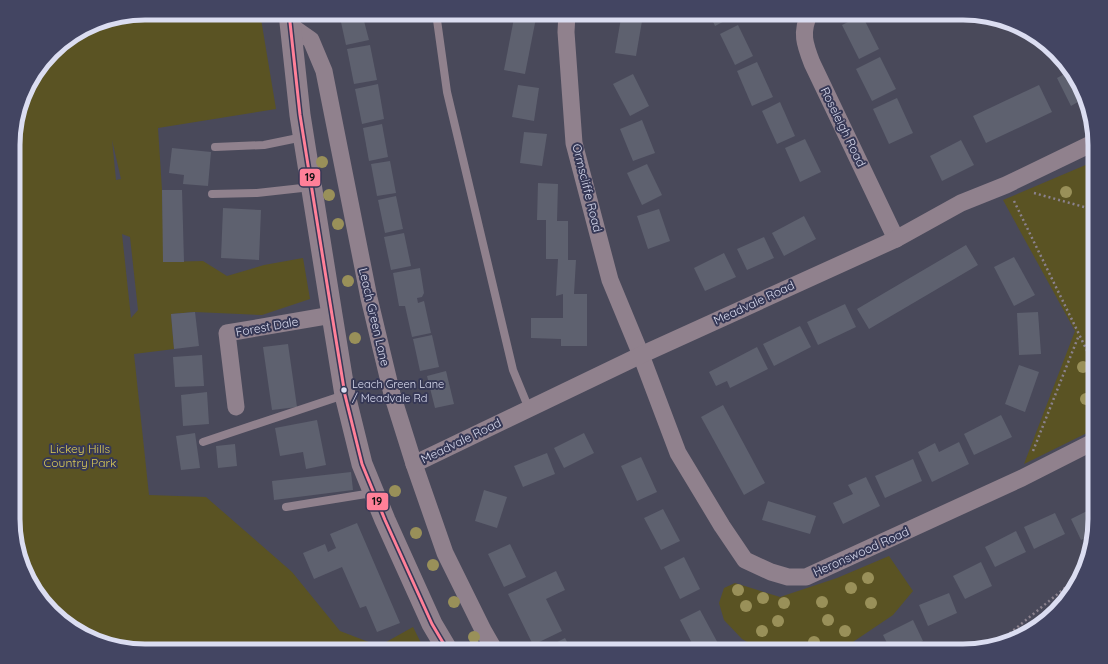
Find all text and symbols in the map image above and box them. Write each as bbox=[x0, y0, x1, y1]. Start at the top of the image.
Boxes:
street label: Roseleigh Road bbox=[818, 84, 869, 169]
street label: Ormscliffe Road bbox=[569, 142, 606, 234]
line badge: 19 bbox=[299, 168, 321, 187]
text: 19 bbox=[305, 170, 315, 184]
street label: Leach Green Lane bbox=[356, 266, 393, 368]
street label: Meadvale Road bbox=[711, 277, 797, 328]
street label: Forest Dale bbox=[234, 314, 300, 339]
place label: Leach Green Lane / Meadvale Rd bbox=[352, 377, 444, 405]
marker: Leach Green Lane / Meadvale Rd bbox=[339, 385, 349, 395]
street label: Meadvale Road bbox=[418, 415, 503, 466]
park label: Lickey Hills Country Park bbox=[43, 441, 117, 470]
line badge: 19 bbox=[366, 492, 389, 511]
text: 19 bbox=[372, 494, 382, 508]
street label: Heronswood Road bbox=[810, 524, 911, 579]

